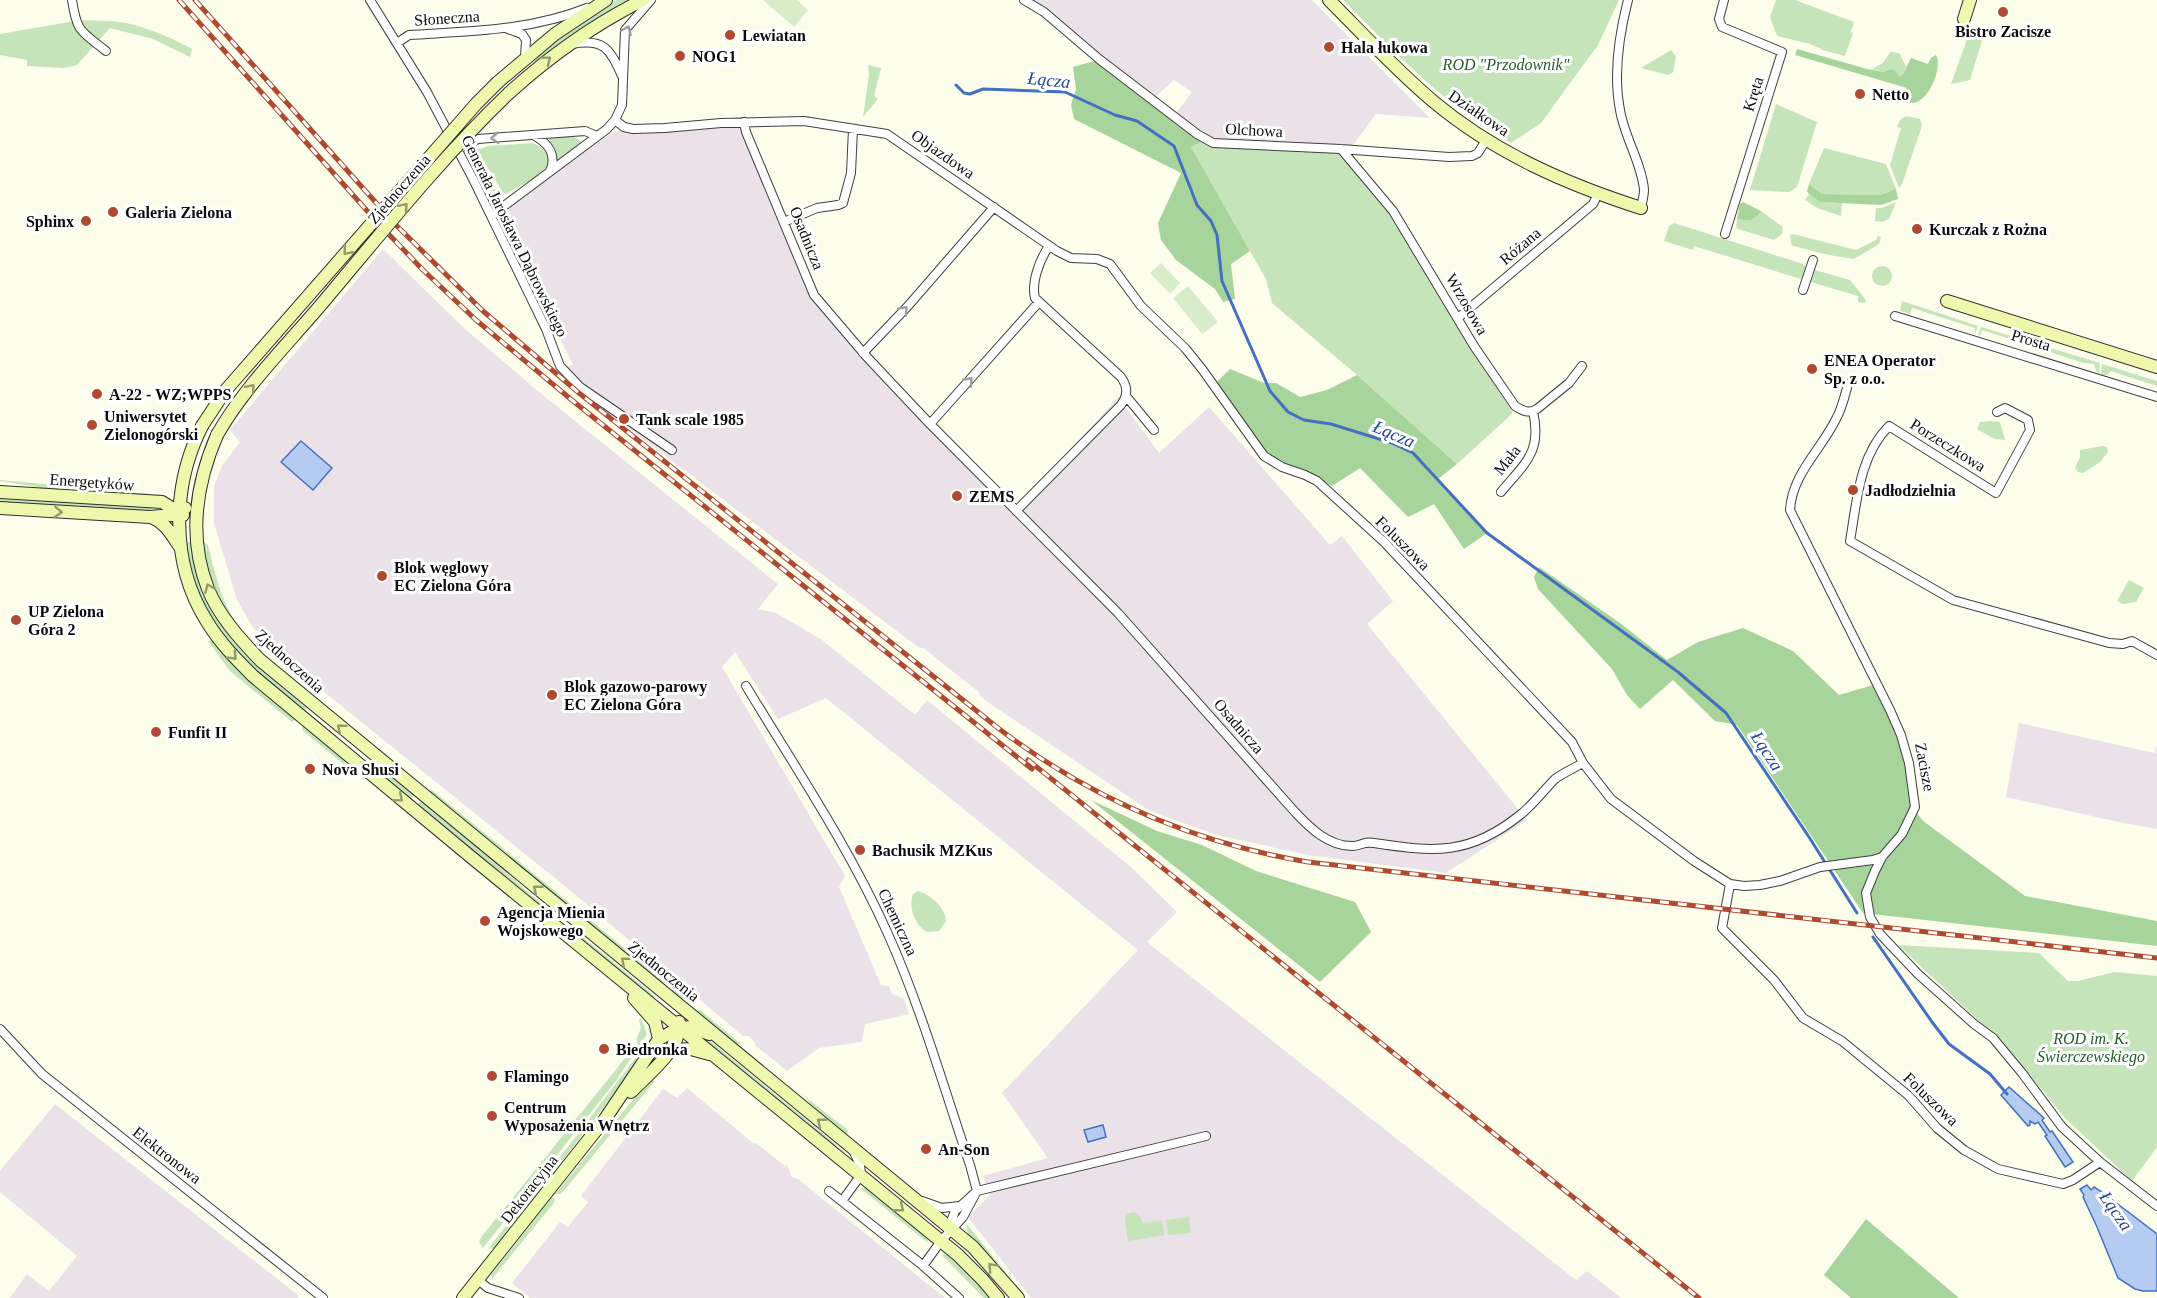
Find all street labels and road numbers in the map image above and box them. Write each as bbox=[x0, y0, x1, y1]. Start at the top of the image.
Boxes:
street label: Słoneczna bbox=[414, 7, 480, 29]
street label: Kręta bbox=[1740, 75, 1767, 114]
street label: Działkowa bbox=[1446, 87, 1512, 139]
street label: Olchowa bbox=[1225, 120, 1283, 140]
street label: Objazdowa bbox=[908, 126, 978, 183]
street label: Generała Jarosława Dąbrowskiego bbox=[458, 132, 571, 340]
street label: Zjednoczenia bbox=[364, 151, 434, 228]
street label: Osadnicza bbox=[787, 204, 827, 272]
street label: Różana bbox=[1496, 224, 1544, 268]
street label: Wrzosowa bbox=[1443, 270, 1491, 338]
street label: Prosta bbox=[2009, 326, 2053, 354]
street label: Porzeczkowa bbox=[1907, 415, 1989, 475]
street label: Mała bbox=[1490, 442, 1524, 478]
street label: Energetyków bbox=[49, 471, 135, 494]
street label: Foluszowa bbox=[1372, 512, 1434, 574]
street label: Zjednoczenia bbox=[252, 626, 328, 697]
street label: Osadnicza bbox=[1211, 695, 1267, 757]
street label: Zacisze bbox=[1912, 741, 1938, 793]
street label: Chemiczna bbox=[875, 886, 921, 958]
street label: Zjednoczenia bbox=[625, 937, 703, 1005]
street label: Foluszowa bbox=[1900, 1069, 1962, 1129]
street label: Elektronowa bbox=[130, 1123, 204, 1187]
street label: Dekoracyjna bbox=[497, 1152, 562, 1227]

